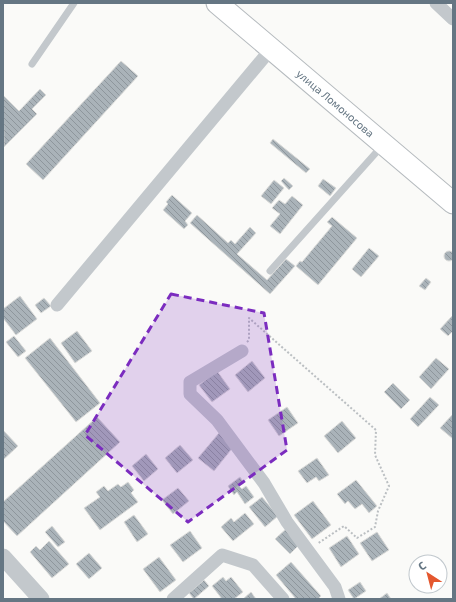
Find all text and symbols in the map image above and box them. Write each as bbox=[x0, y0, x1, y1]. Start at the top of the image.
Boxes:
street label: улица Ломоносова bbox=[293, 66, 377, 139]
north arrow bbox=[408, 554, 448, 594]
text: С bbox=[415, 558, 429, 573]

